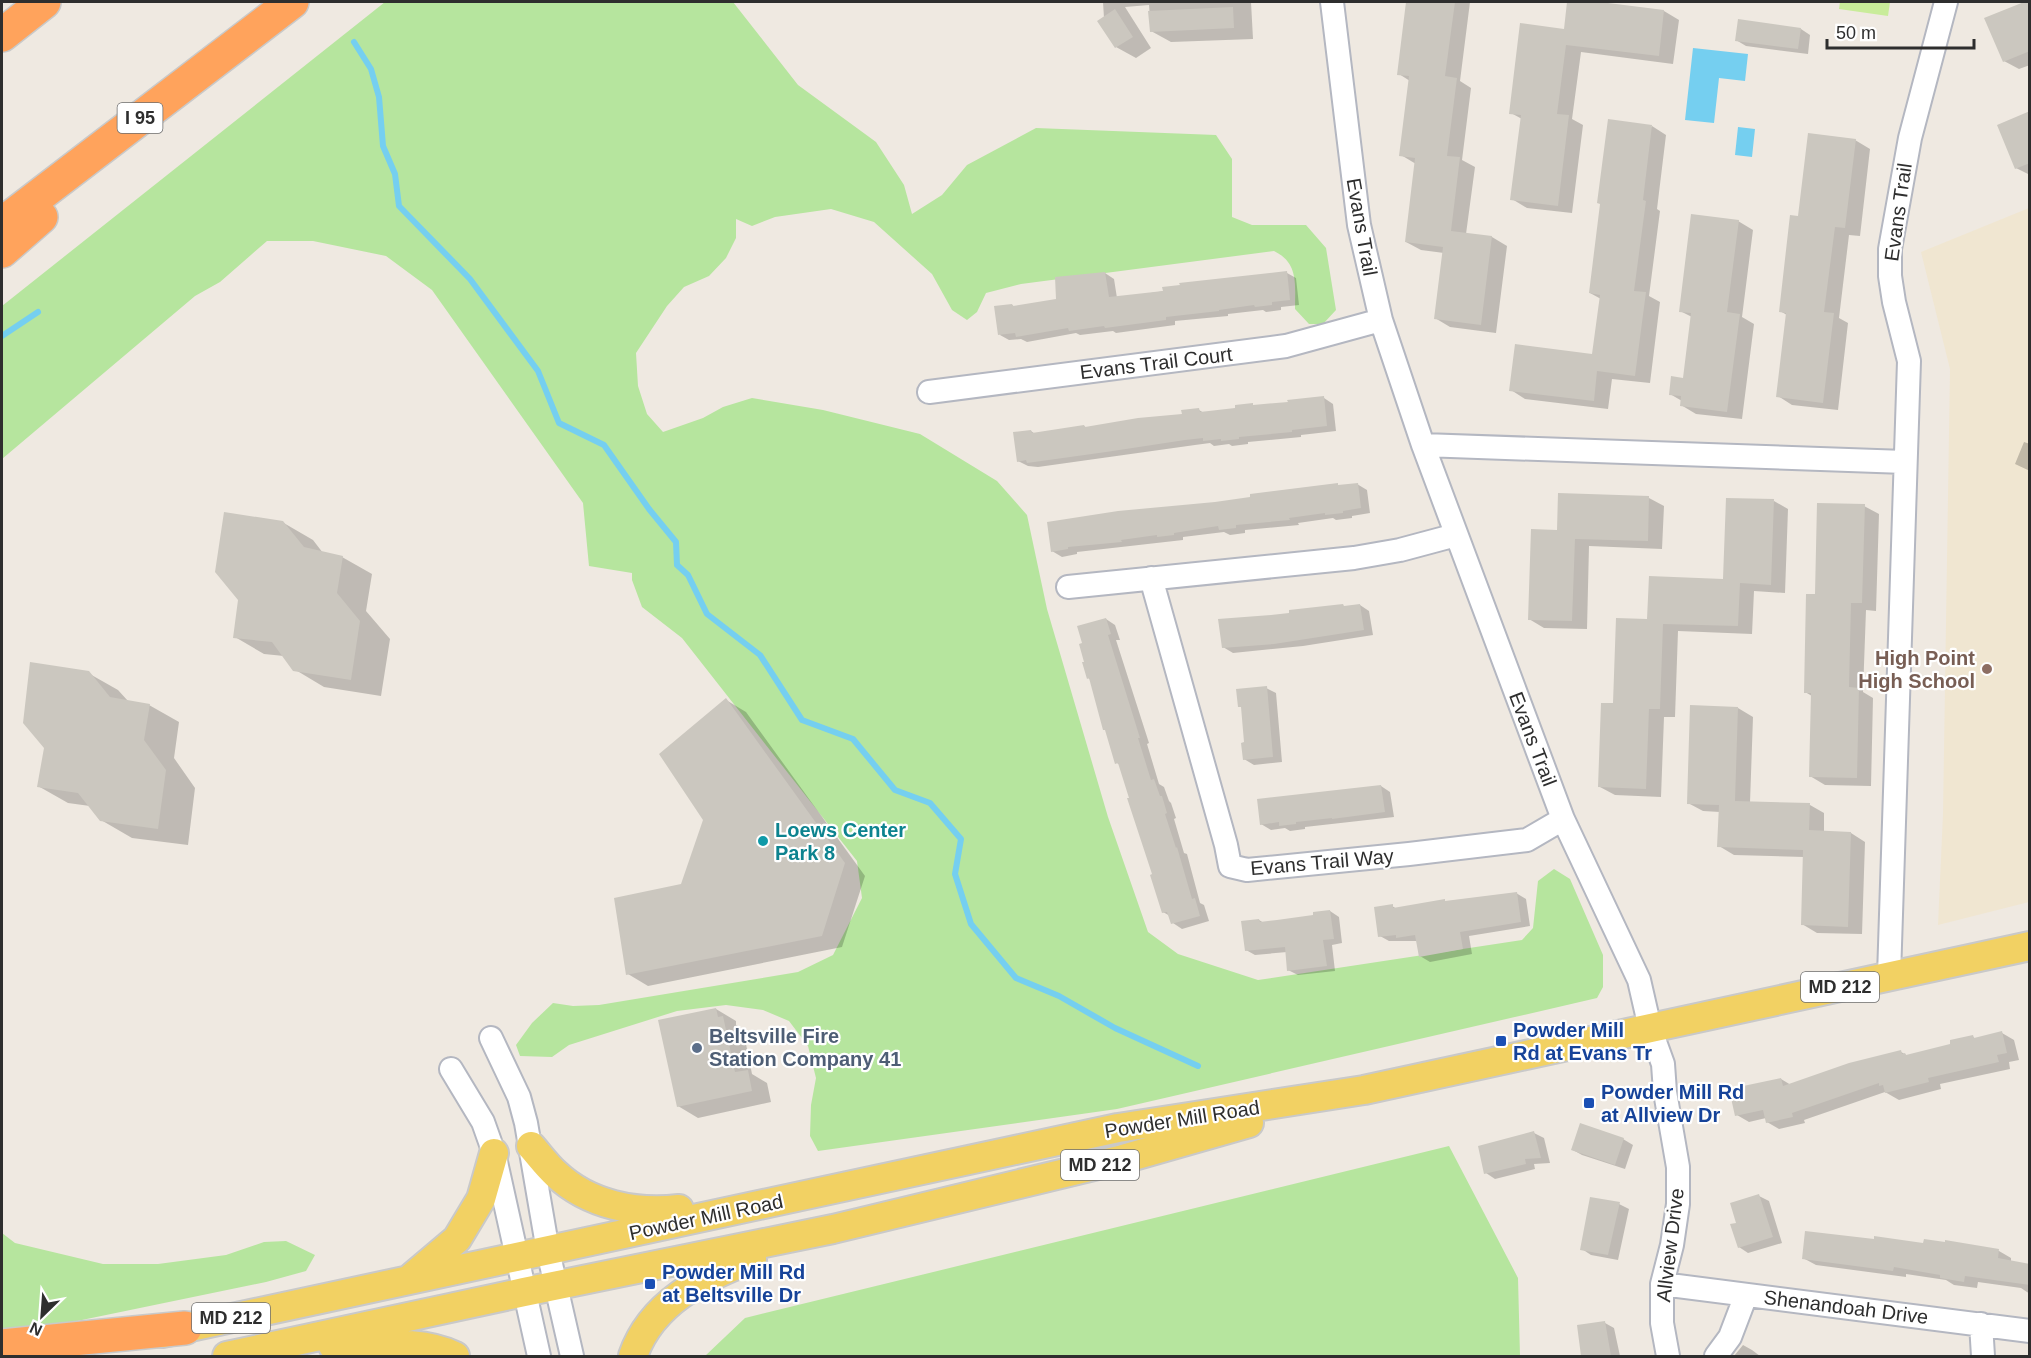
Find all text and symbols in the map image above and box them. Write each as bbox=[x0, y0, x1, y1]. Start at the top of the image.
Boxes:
scale bar bbox=[1827, 12, 1974, 50]
text: 50 m bbox=[1836, 23, 1876, 43]
road number: I 95 bbox=[118, 103, 162, 133]
street label: Evans Trail bbox=[1880, 161, 1916, 263]
street label: Evans Trail bbox=[1343, 176, 1381, 278]
street label: Evans Trail Court bbox=[1079, 343, 1234, 383]
place label: High Point High School bbox=[1858, 647, 1975, 692]
marker: High Point High School bbox=[1980, 662, 1994, 676]
street label: Evans Trail bbox=[1505, 689, 1561, 789]
place label: Loews Center Park 8 bbox=[775, 819, 906, 864]
marker: Loews Center Park 8 bbox=[756, 834, 770, 848]
street label: Evans Trail Way bbox=[1249, 845, 1395, 879]
road number: MD 212 bbox=[1801, 972, 1879, 1002]
place label: Powder Mill Rd at Evans Tr bbox=[1513, 1019, 1652, 1064]
place label: Beltsville Fire Station Company 41 bbox=[709, 1025, 901, 1070]
marker: Powder Mill Rd at Evans Tr bbox=[1494, 1034, 1508, 1048]
marker: Beltsville Fire Station Company 41 bbox=[690, 1041, 704, 1055]
place label: Powder Mill Rd at Allview Dr bbox=[1601, 1081, 1744, 1126]
street label: Powder Mill Road bbox=[1103, 1096, 1261, 1142]
marker: Powder Mill Rd at Allview Dr bbox=[1582, 1096, 1596, 1110]
road number: MD 212 bbox=[1061, 1150, 1139, 1180]
street label: Allview Drive bbox=[1652, 1187, 1688, 1303]
street label: Powder Mill Road bbox=[627, 1190, 785, 1244]
place label: Powder Mill Rd at Beltsville Dr bbox=[662, 1261, 805, 1306]
marker: Powder Mill Rd at Beltsville Dr bbox=[643, 1277, 657, 1291]
north arrow bbox=[12, 1286, 72, 1346]
street label: Shenandoah Drive bbox=[1762, 1286, 1930, 1328]
road number: MD 212 bbox=[192, 1303, 270, 1333]
text: N bbox=[27, 1319, 45, 1339]

